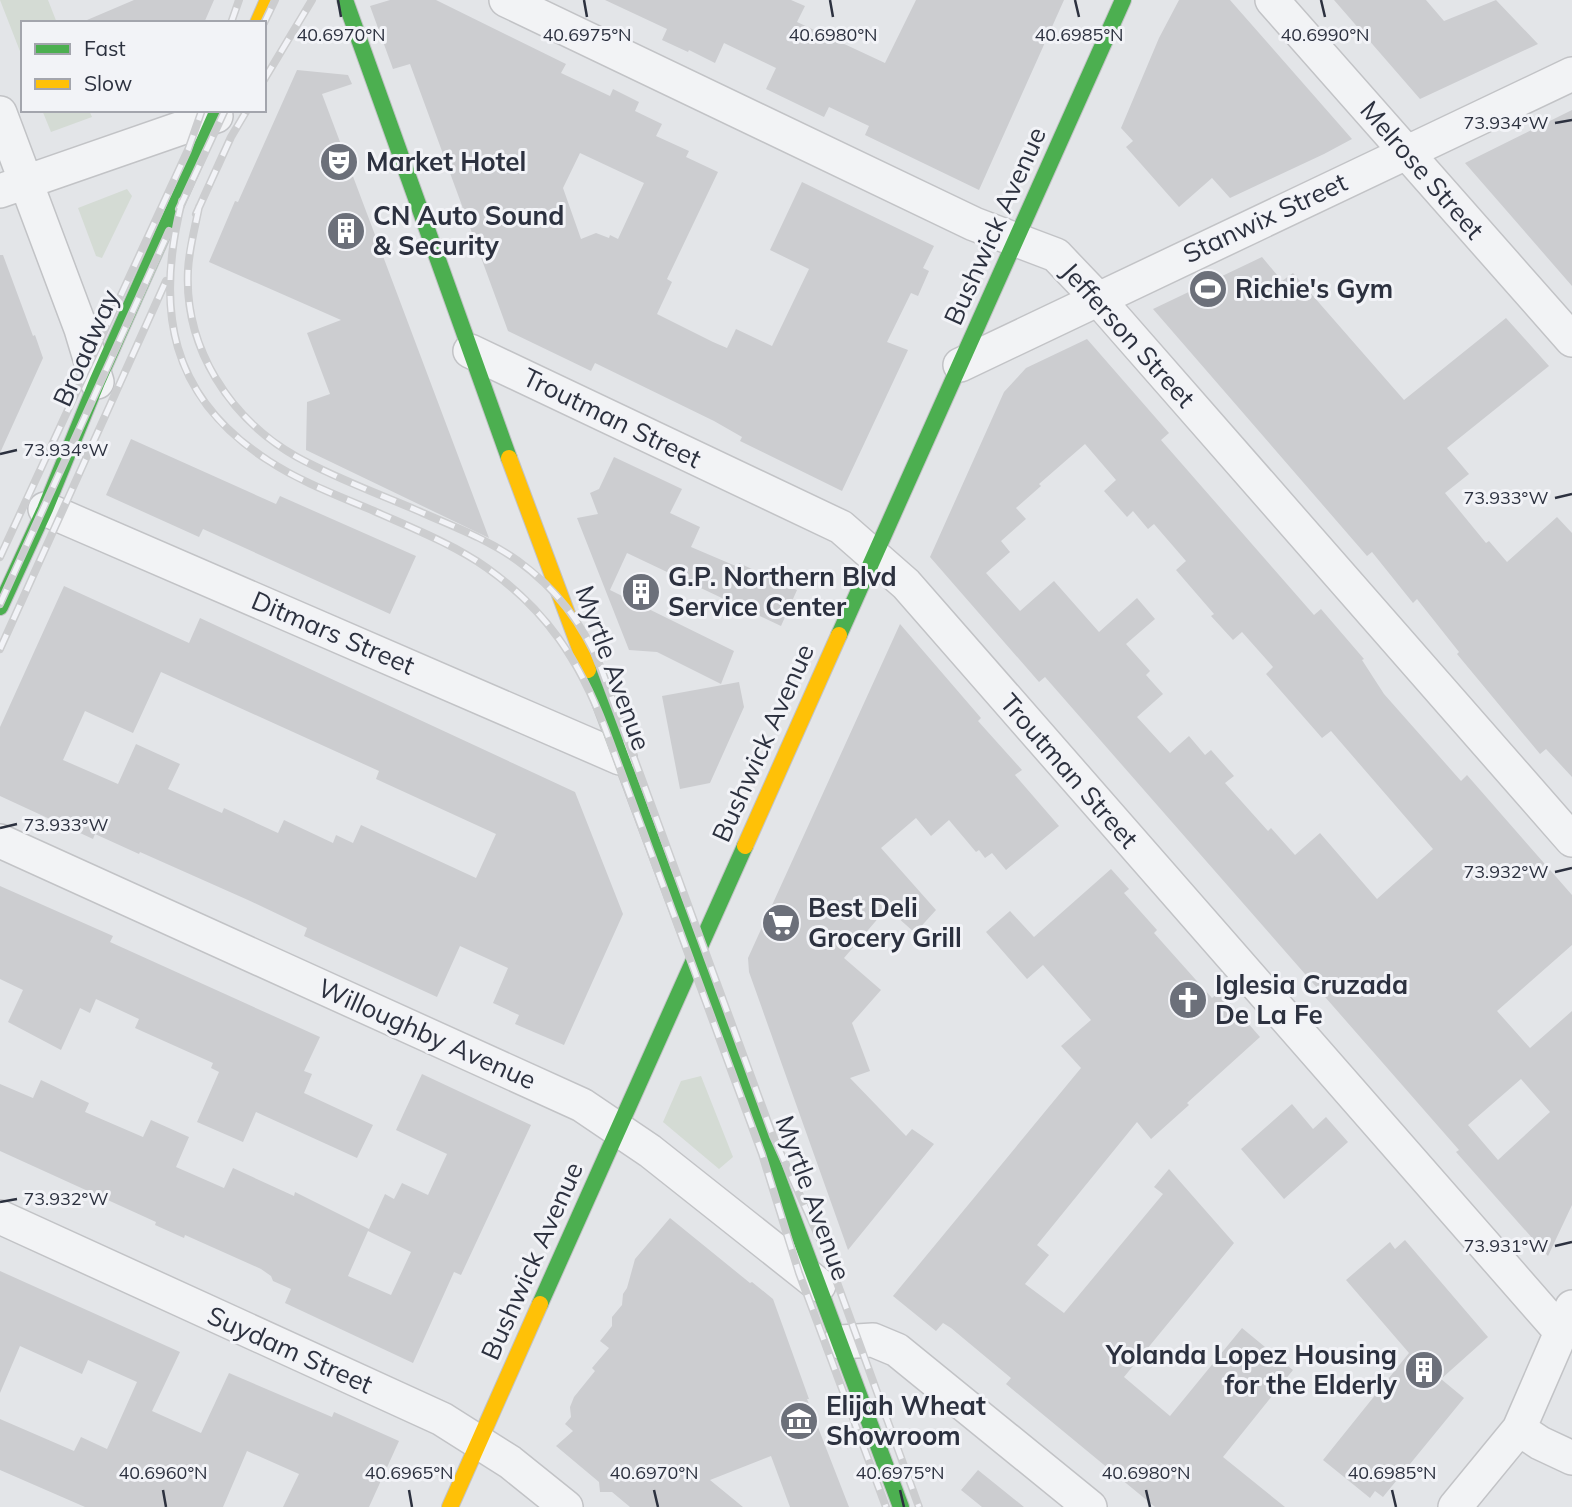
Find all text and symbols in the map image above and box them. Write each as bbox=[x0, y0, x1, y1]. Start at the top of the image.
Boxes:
legend bbox=[21, 21, 266, 112]
text: 40.6970°N bbox=[296, 23, 386, 46]
text: 40.6975°N bbox=[542, 23, 632, 46]
text: 40.6980°N bbox=[788, 23, 878, 46]
text: 40.6985°N bbox=[1034, 23, 1124, 46]
text: 40.6990°N bbox=[1280, 23, 1370, 46]
text: Fast bbox=[84, 35, 126, 61]
text: Slow bbox=[84, 70, 132, 96]
street label: Melrose Street bbox=[1353, 94, 1491, 246]
text: 73.934°W bbox=[1463, 111, 1549, 134]
street label: Bushwick Avenue bbox=[936, 122, 1053, 330]
theatre icon: Market Hotel bbox=[318, 141, 360, 183]
place label: Market Hotel bbox=[366, 145, 526, 178]
street label: Stanwix Street bbox=[1177, 165, 1352, 270]
place label: CN Auto Sound & Security bbox=[373, 199, 564, 262]
building icon: CN Auto Sound & Security bbox=[325, 210, 367, 252]
street label: Jefferson Street bbox=[1054, 255, 1202, 414]
sports icon: Richie's Gym bbox=[1187, 268, 1229, 310]
place label: Richie's Gym bbox=[1235, 272, 1393, 305]
street label: Broadway bbox=[45, 284, 126, 411]
street label: Troutman Street bbox=[518, 360, 707, 475]
text: 73.934°W bbox=[23, 438, 109, 461]
text: 73.933°W bbox=[1463, 486, 1549, 509]
place label: G.P. Northern Blvd Service Center bbox=[668, 560, 897, 623]
building icon: G.P. Northern Blvd Service Center bbox=[620, 571, 662, 613]
street label: Myrtle Avenue bbox=[568, 581, 659, 755]
street label: Ditmars Street bbox=[247, 583, 420, 682]
street label: Bushwick Avenue bbox=[704, 639, 821, 847]
street label: Troutman Street bbox=[993, 687, 1146, 855]
text: 73.933°W bbox=[23, 813, 109, 836]
text: 73.932°W bbox=[1463, 860, 1549, 883]
place label: Best Deli Grocery Grill bbox=[808, 891, 962, 954]
supermarket icon: Best Deli Grocery Grill bbox=[760, 902, 802, 944]
place label: Iglesia Cruzada De La Fe bbox=[1215, 968, 1408, 1031]
street label: Willoughby Avenue bbox=[313, 971, 541, 1096]
church icon: Iglesia Cruzada De La Fe bbox=[1167, 979, 1209, 1021]
street label: Myrtle Avenue bbox=[768, 1111, 859, 1285]
street label: Bushwick Avenue bbox=[473, 1157, 590, 1365]
text: 73.932°W bbox=[23, 1187, 109, 1210]
text: 73.931°W bbox=[1463, 1234, 1549, 1257]
street label: Suydam Street bbox=[202, 1298, 378, 1401]
place label: Yolanda Lopez Housing for the Elderly bbox=[1105, 1338, 1398, 1401]
building icon: Yolanda Lopez Housing for the Elderly bbox=[1403, 1349, 1445, 1391]
place label: Elijah Wheat Showroom bbox=[826, 1389, 986, 1452]
museum icon: Elijah Wheat Showroom bbox=[778, 1400, 820, 1442]
text: 40.6960°N bbox=[118, 1461, 208, 1484]
text: 40.6965°N bbox=[364, 1461, 454, 1484]
text: 40.6970°N bbox=[609, 1461, 699, 1484]
text: 40.6975°N bbox=[855, 1461, 945, 1484]
text: 40.6980°N bbox=[1101, 1461, 1191, 1484]
text: 40.6985°N bbox=[1347, 1461, 1437, 1484]

